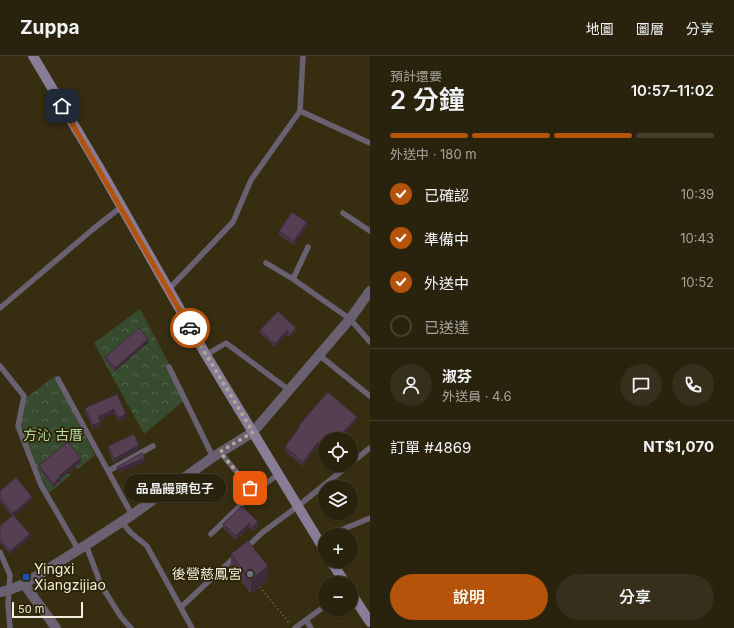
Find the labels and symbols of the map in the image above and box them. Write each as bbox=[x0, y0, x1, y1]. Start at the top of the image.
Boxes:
pin bbox=[45, 89, 79, 123]
courier bbox=[170, 308, 210, 348]
park label: 方沁 古厝 bbox=[23, 426, 83, 443]
pin bbox=[233, 471, 267, 505]
callout: 品晶饅頭包子 bbox=[124, 474, 226, 502]
place label: Yingxi Xiangzijiao bbox=[34, 560, 106, 593]
place label: 後營慈鳳宮 bbox=[172, 565, 242, 582]
marker: 後營慈鳳宮 bbox=[245, 569, 255, 579]
marker: Yingxi Xiangzijiao bbox=[21, 572, 31, 582]
scale bar bbox=[12, 600, 83, 619]

